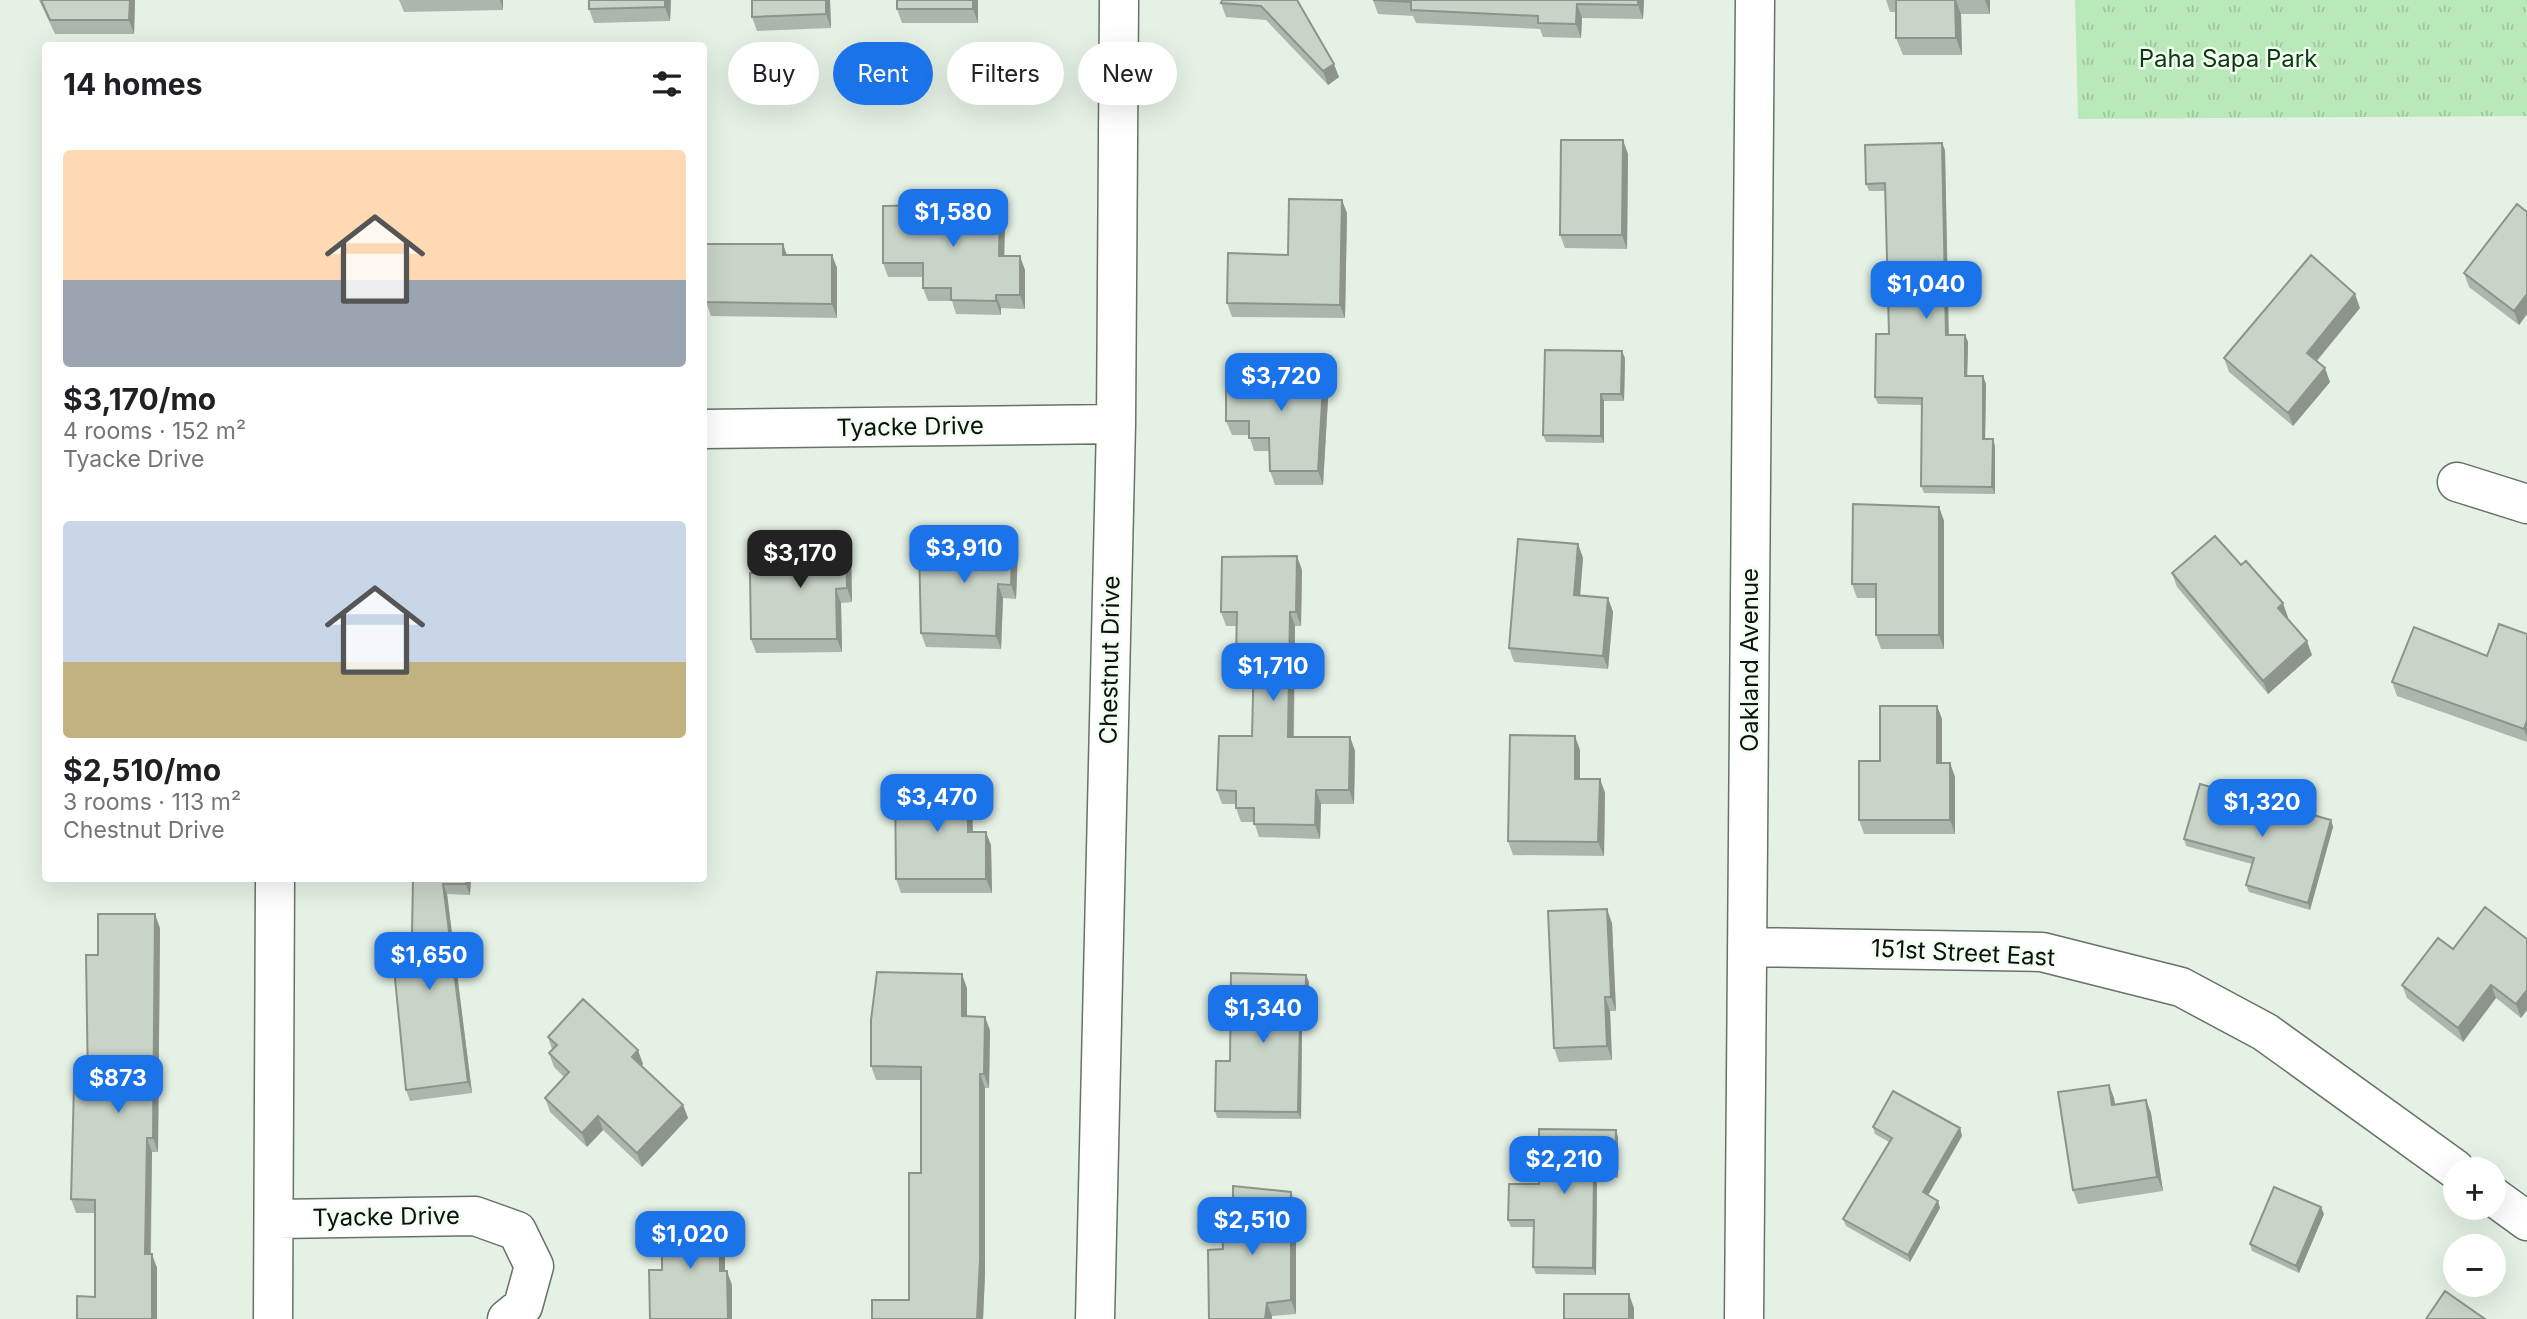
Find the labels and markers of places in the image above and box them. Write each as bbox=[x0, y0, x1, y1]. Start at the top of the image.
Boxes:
pin: $1,580 bbox=[896, 190, 1010, 249]
pin: $1,040 bbox=[1869, 262, 1983, 321]
pin: $3,720 bbox=[1224, 354, 1338, 413]
pin: $3,910 bbox=[907, 526, 1021, 585]
pin: $3,170 bbox=[743, 530, 857, 590]
pin: $1,710 bbox=[1216, 644, 1330, 703]
pin: $3,470 bbox=[880, 774, 994, 834]
pin: $1,320 bbox=[2205, 780, 2319, 839]
pin: $1,650 bbox=[372, 932, 486, 992]
pin: $1,340 bbox=[1206, 986, 1320, 1045]
pin: $873 bbox=[77, 1056, 159, 1115]
pin: $2,210 bbox=[1507, 1136, 1621, 1196]
pin: $2,510 bbox=[1195, 1198, 1309, 1257]
pin: $1,020 bbox=[633, 1212, 747, 1271]

